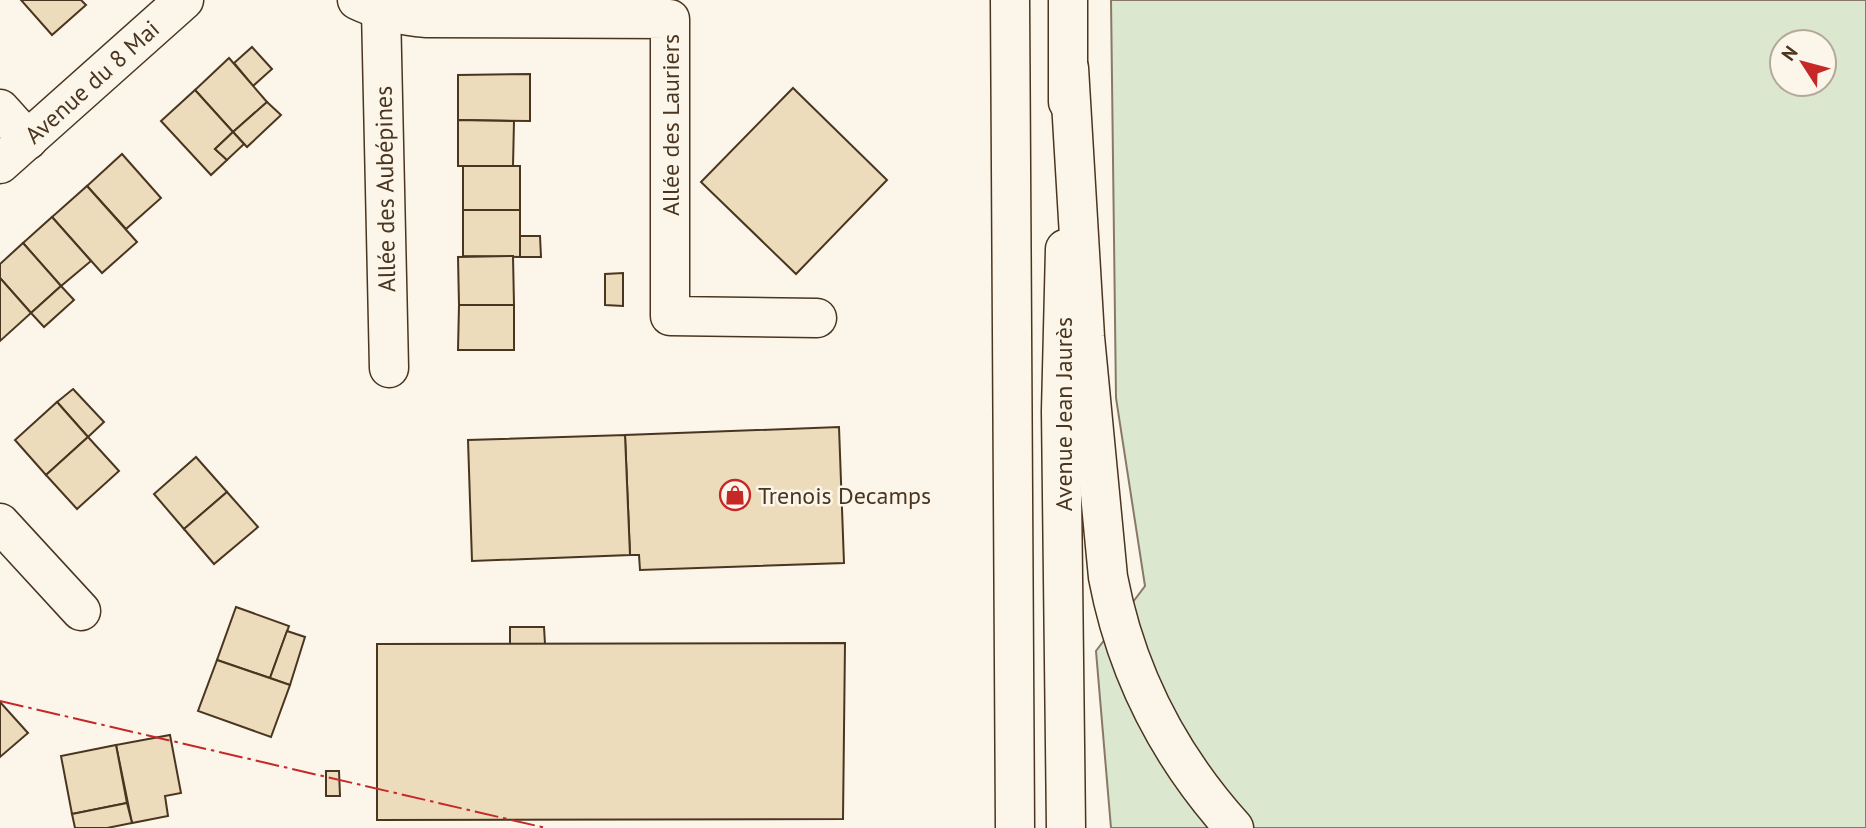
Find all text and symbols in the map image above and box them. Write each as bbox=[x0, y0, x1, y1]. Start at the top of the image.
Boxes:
street label: Avenue du 8 Mai bbox=[18, 13, 166, 151]
north arrow bbox=[1768, 28, 1838, 98]
street label: Allée des Lauriers bbox=[655, 34, 686, 216]
text: N bbox=[1776, 41, 1803, 65]
street label: Allée des Aubépines bbox=[368, 86, 402, 292]
street label: Avenue Jean Jaurès bbox=[1048, 317, 1079, 511]
shop icon: Trenois Decamps bbox=[718, 478, 752, 512]
place label: Trenois Decamps bbox=[758, 480, 931, 511]

